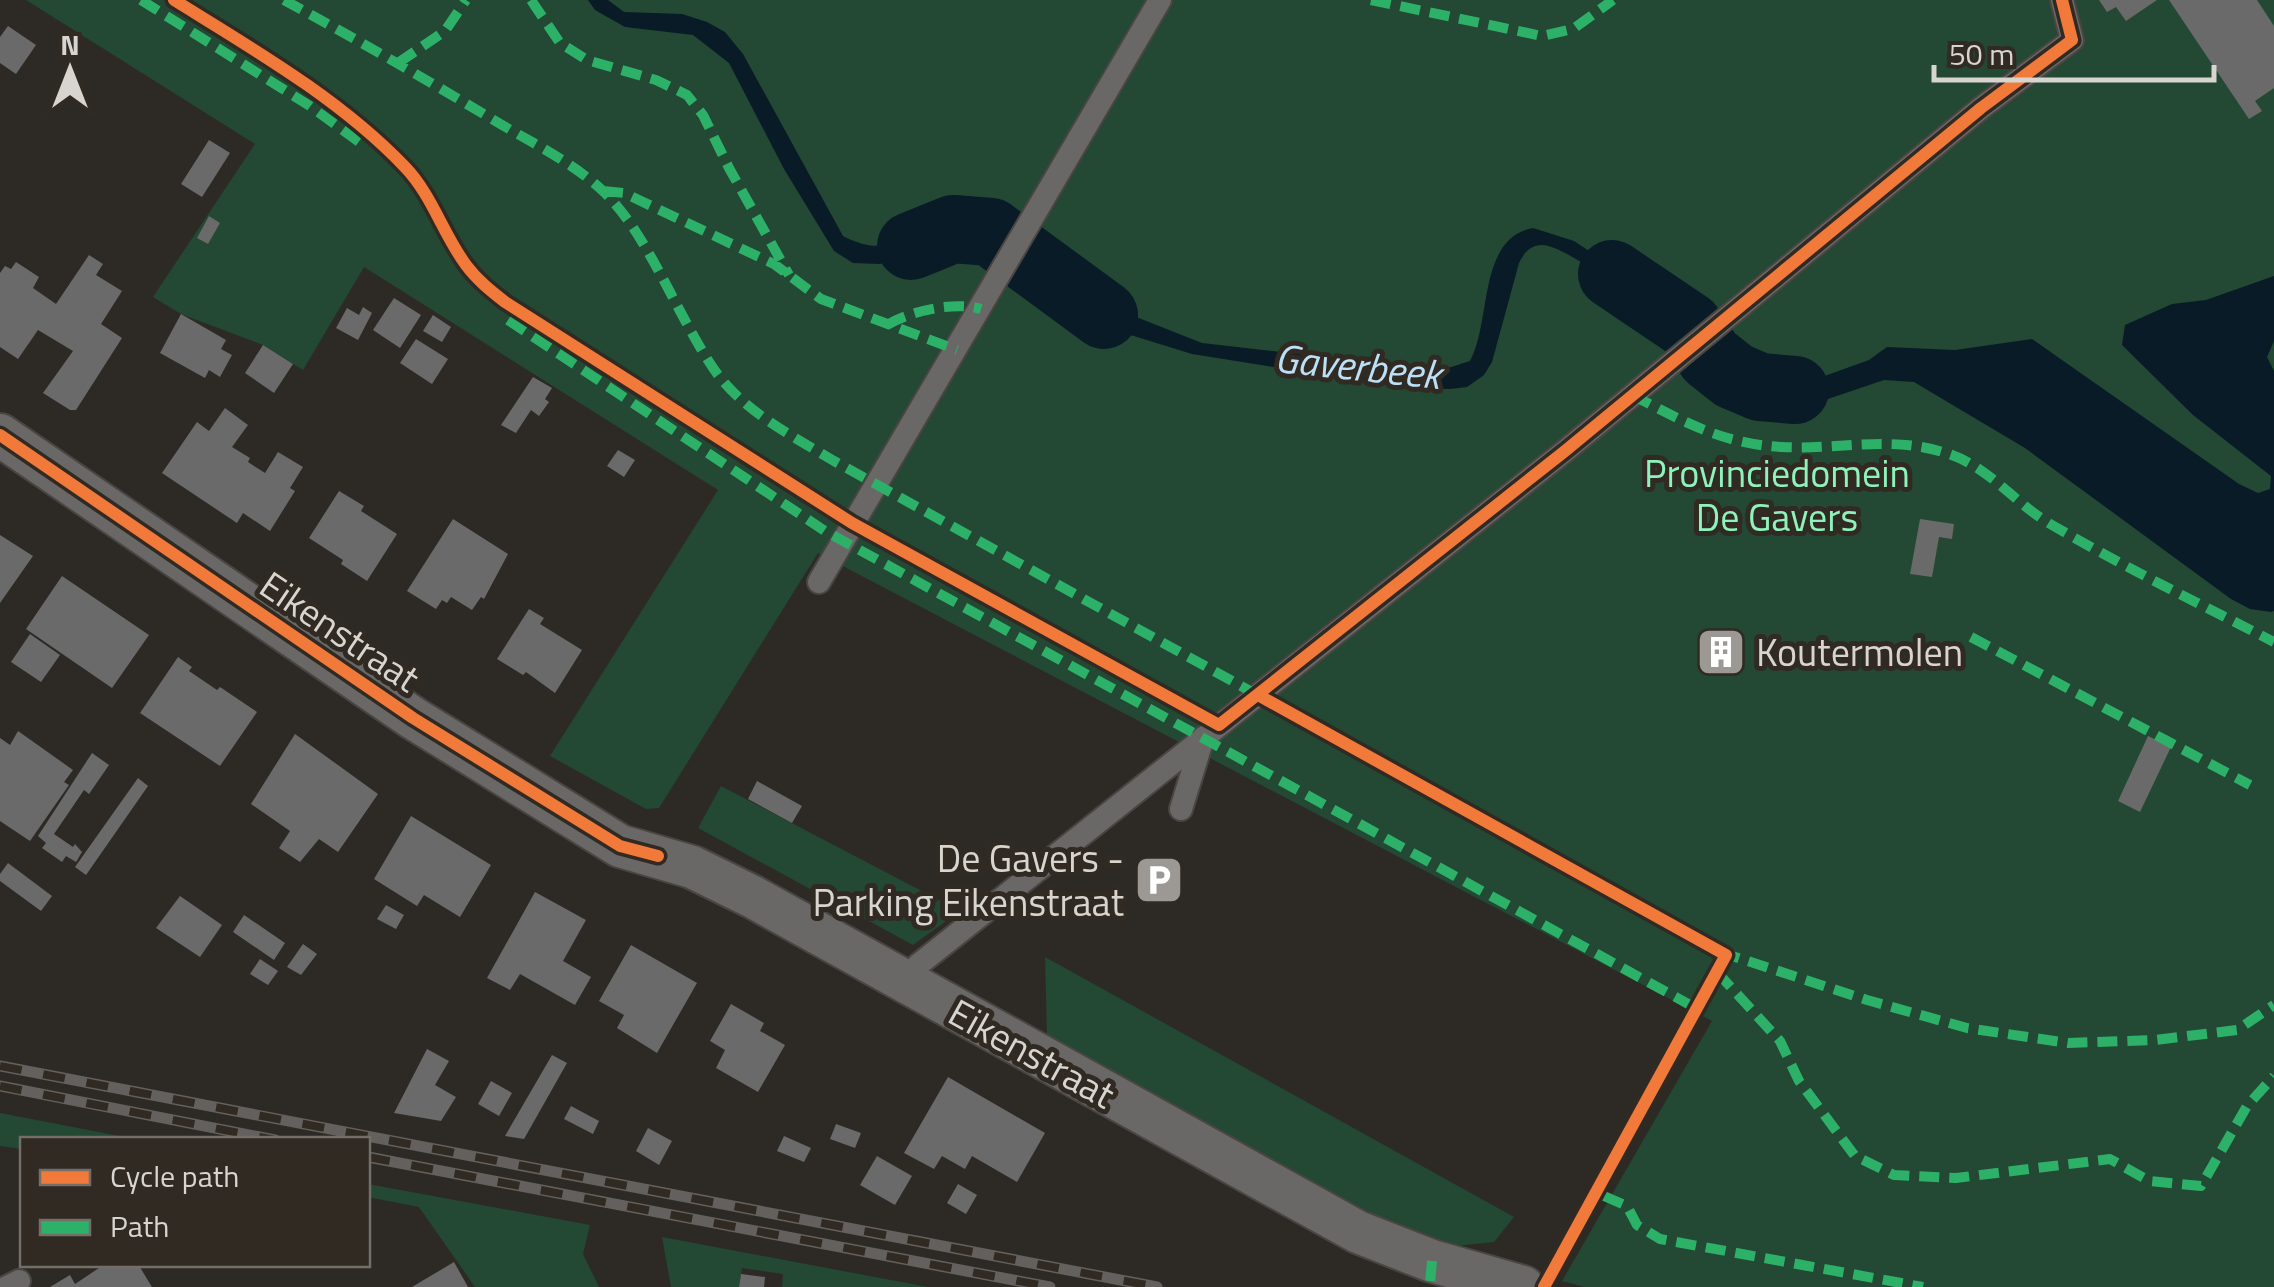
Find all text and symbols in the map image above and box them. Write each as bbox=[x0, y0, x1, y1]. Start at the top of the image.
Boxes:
north arrow bbox=[20, 20, 120, 120]
scale bar bbox=[1934, 20, 2214, 82]
text: N bbox=[60, 23, 80, 66]
text: 50 m bbox=[1949, 31, 2014, 77]
water label: Gaverbeek bbox=[1272, 327, 1448, 405]
park label: Provinciedomein De Gavers bbox=[1644, 444, 1910, 546]
street label: Eikenstraat bbox=[248, 556, 432, 706]
place label: Koutermolen bbox=[1756, 623, 1963, 681]
building icon: Koutermolen bbox=[1695, 626, 1747, 678]
place label: De Gavers - Parking Eikenstraat bbox=[812, 829, 1124, 931]
parking icon: De Gavers - Parking Eikenstraat bbox=[1133, 854, 1185, 906]
street label: Eikenstraat bbox=[938, 983, 1126, 1123]
legend bbox=[20, 1137, 370, 1267]
text: Cycle path bbox=[110, 1153, 239, 1199]
text: Path bbox=[110, 1203, 169, 1249]

